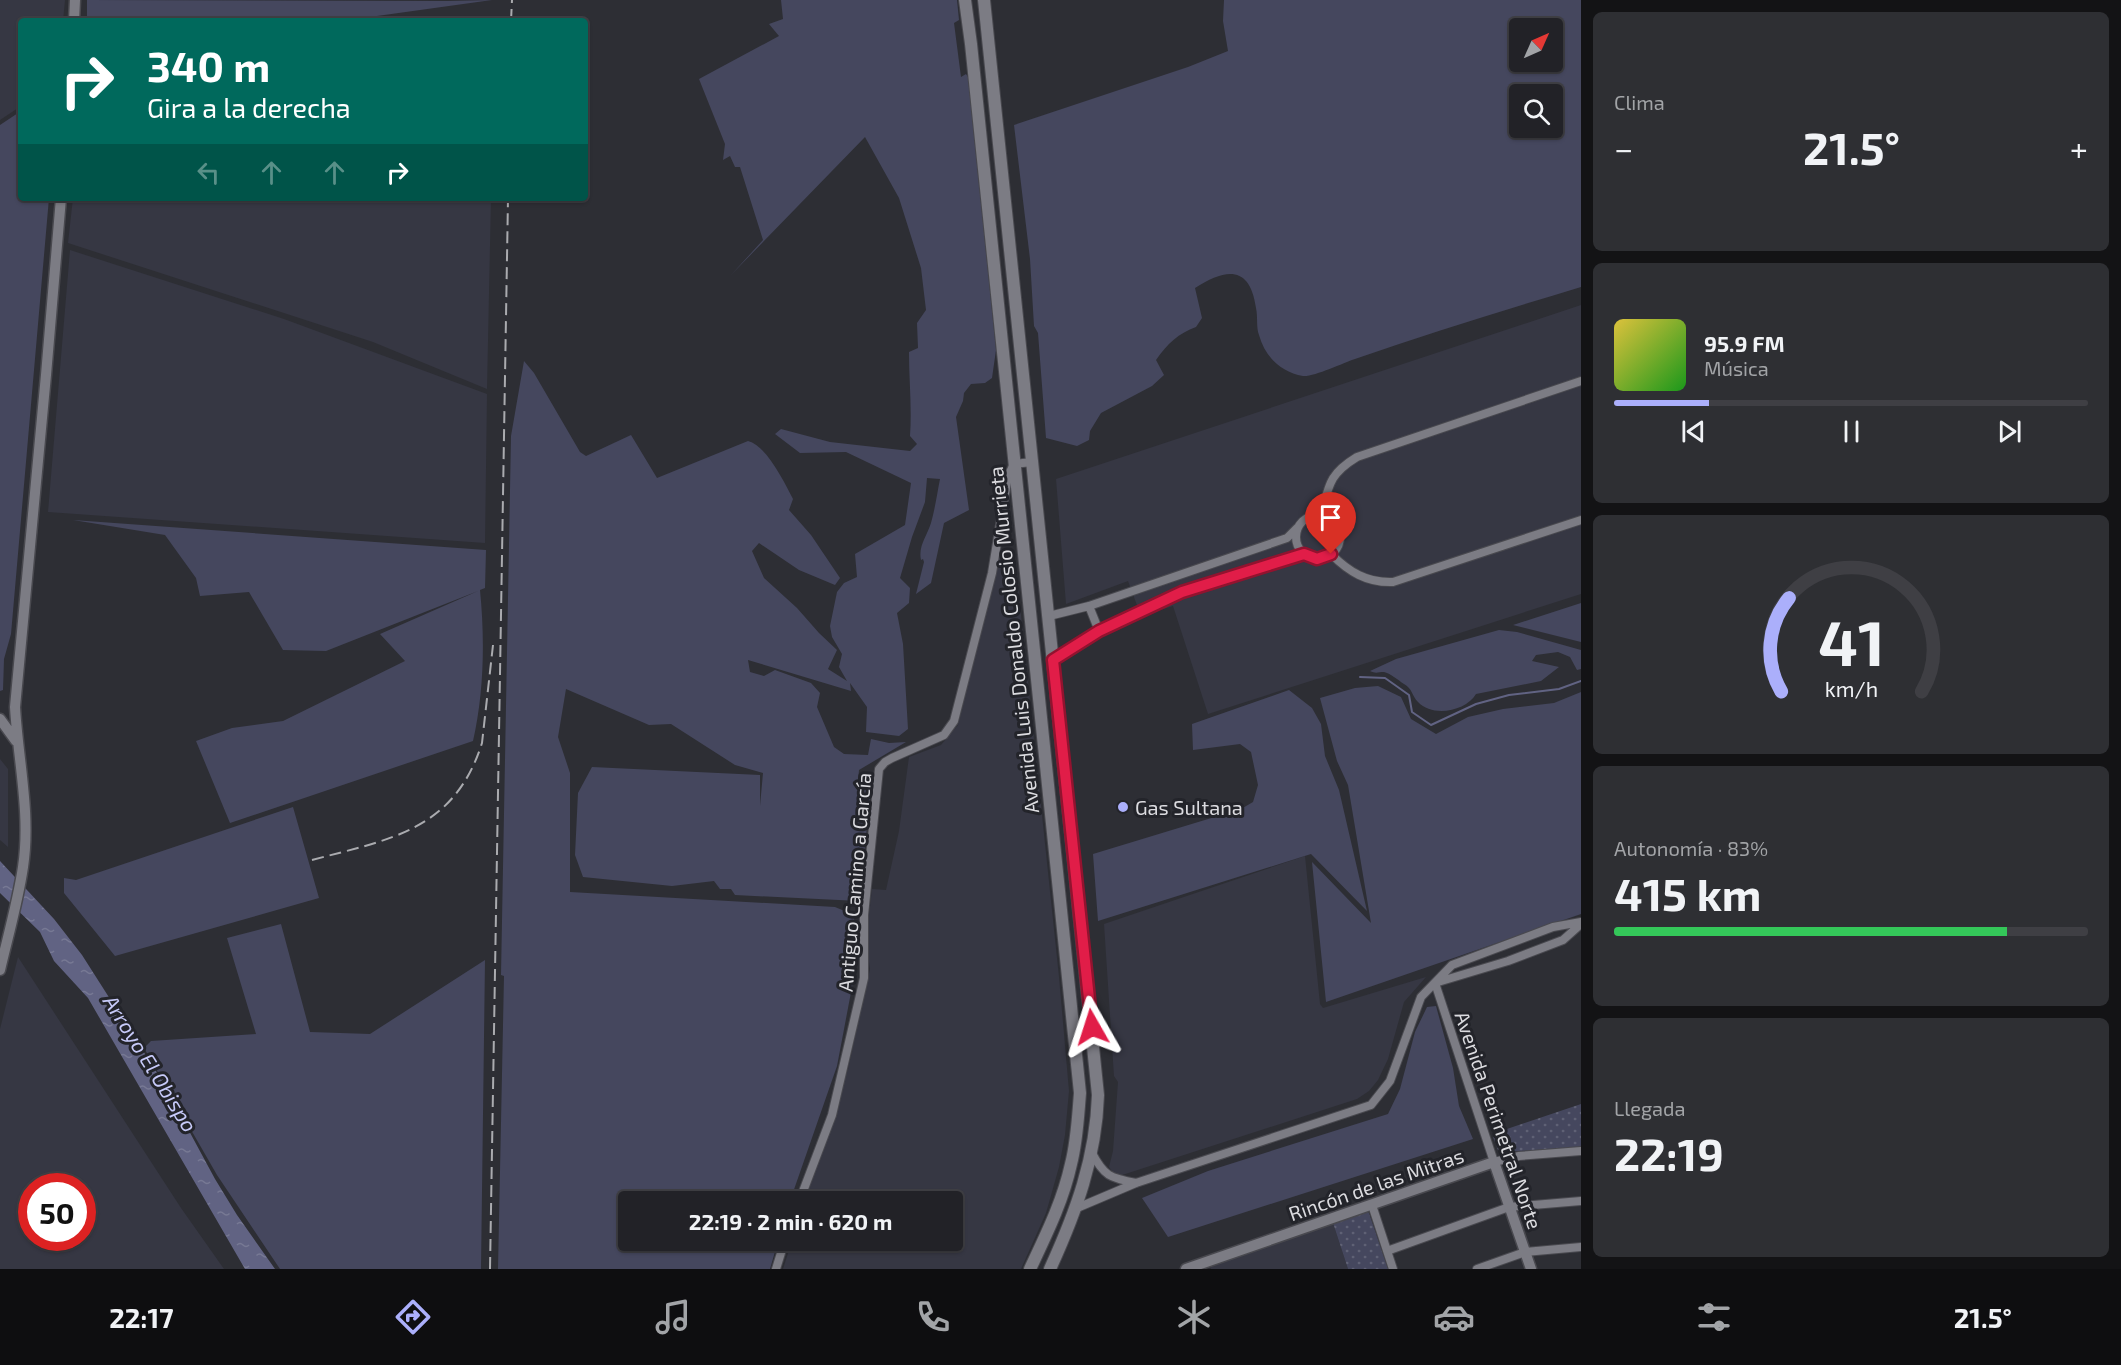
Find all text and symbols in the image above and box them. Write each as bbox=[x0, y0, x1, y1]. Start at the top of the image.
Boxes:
north arrow bbox=[1509, 18, 1563, 72]
map controls bbox=[1509, 18, 1563, 138]
text: 340 m bbox=[147, 40, 270, 90]
icon: right bbox=[48, 42, 126, 120]
button: search bbox=[1509, 84, 1563, 138]
text: Clima bbox=[1614, 90, 1665, 114]
text: Gira a la derecha bbox=[147, 91, 351, 123]
text: 21.5° bbox=[1803, 120, 1900, 174]
text: − bbox=[1614, 128, 1633, 168]
text: + bbox=[2070, 128, 2088, 168]
icon: left bbox=[192, 156, 225, 189]
icon: ahead bbox=[255, 156, 288, 189]
icon: ahead bbox=[318, 156, 351, 189]
icon: right bbox=[381, 156, 414, 189]
text: 95.9 FM bbox=[1704, 330, 1785, 356]
text: Música bbox=[1704, 356, 1769, 380]
icon: previous bbox=[1677, 415, 1710, 448]
icon: pause bbox=[1835, 415, 1868, 448]
icon: next bbox=[1993, 415, 2026, 448]
street label: Avenida Luis Donaldo Colosio Murrieta bbox=[983, 465, 1043, 815]
pin bbox=[1305, 492, 1356, 554]
icon: arrive bbox=[1314, 501, 1347, 534]
text: 41 bbox=[1818, 604, 1884, 679]
text: km/h bbox=[1824, 676, 1878, 701]
street label: Antiguo Camino a García bbox=[832, 771, 876, 993]
place label: Gas Sultana bbox=[1135, 795, 1243, 819]
marker: Gas Sultana bbox=[1116, 800, 1130, 814]
text: Autonomía · 83% bbox=[1614, 836, 1768, 860]
text: 415 km bbox=[1614, 866, 1761, 920]
water label: Arroyo El Obispo bbox=[97, 989, 203, 1137]
position arrow bbox=[1060, 995, 1124, 1059]
street label: Avenida Perimetral Norte bbox=[1450, 1008, 1548, 1232]
text: Llegada bbox=[1614, 1096, 1685, 1120]
text: 22:19 bbox=[1614, 1126, 1724, 1180]
street label: Rincón de las Mitras bbox=[1285, 1143, 1467, 1225]
speed limit sign: 50 bbox=[18, 1173, 96, 1251]
text: 22:19 · 2 min · 620 m bbox=[689, 1208, 892, 1234]
icon: directions bbox=[392, 1296, 434, 1338]
icon: music bbox=[652, 1296, 694, 1338]
icon: phone bbox=[912, 1296, 954, 1338]
icon: climate bbox=[1173, 1296, 1215, 1338]
icon: car bbox=[1433, 1296, 1475, 1338]
icon: filters bbox=[1693, 1296, 1735, 1338]
text: 22:17 bbox=[109, 1301, 173, 1333]
text: 21.5° bbox=[1954, 1301, 2012, 1333]

